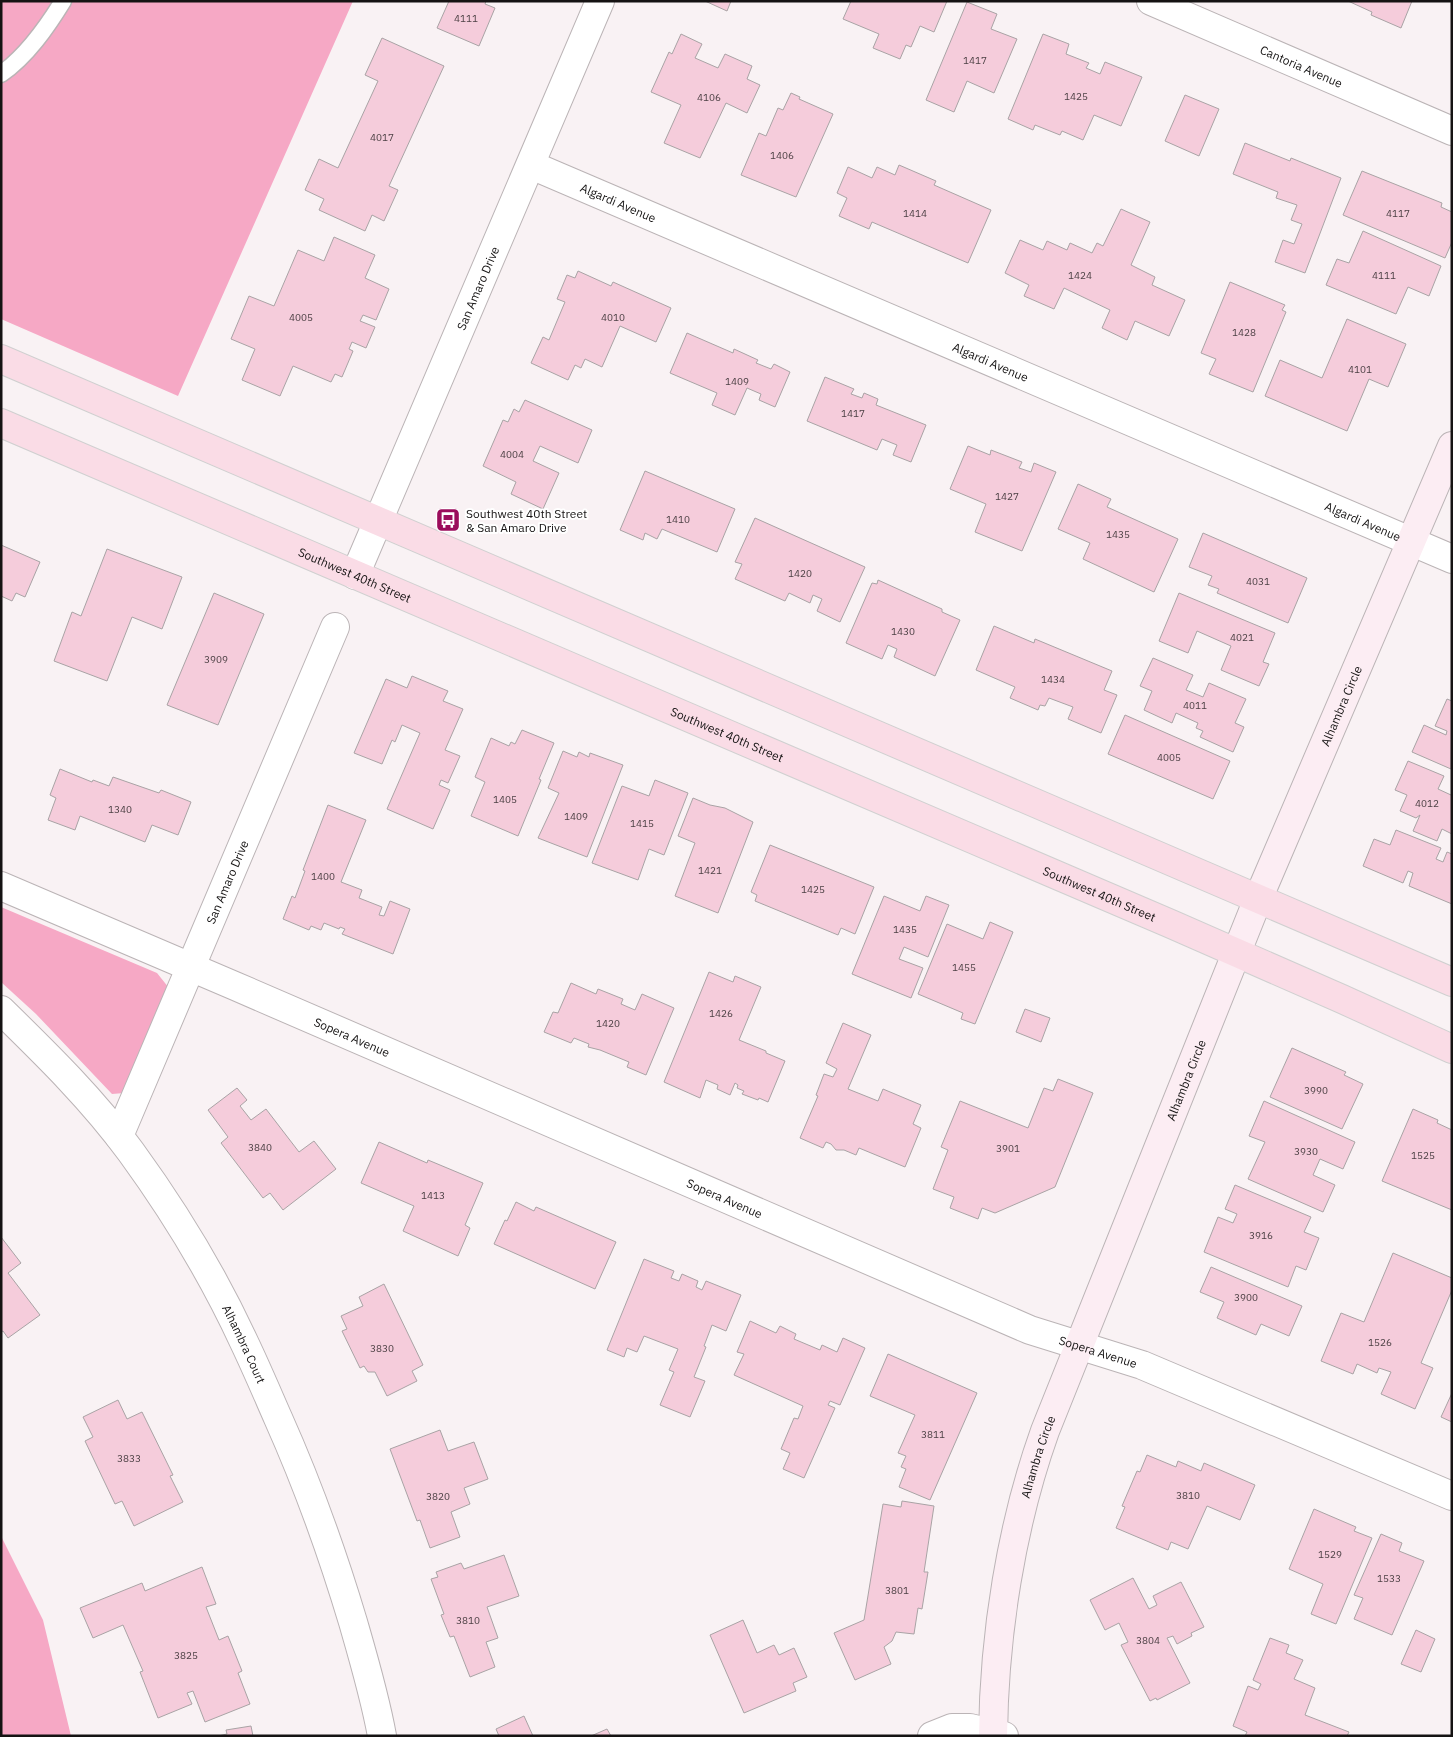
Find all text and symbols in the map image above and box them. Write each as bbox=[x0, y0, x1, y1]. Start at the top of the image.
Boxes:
house number: 4111 bbox=[454, 12, 478, 25]
street label: Cantoria Avenue bbox=[1258, 42, 1345, 91]
house number: 1417 bbox=[963, 54, 987, 67]
house number: 1425 bbox=[1064, 90, 1088, 103]
house number: 4106 bbox=[697, 91, 721, 104]
house number: 4017 bbox=[370, 131, 394, 144]
house number: 1406 bbox=[770, 149, 794, 162]
street label: Algardi Avenue bbox=[578, 180, 659, 225]
house number: 1414 bbox=[903, 207, 927, 220]
house number: 4117 bbox=[1386, 207, 1410, 220]
street label: San Amaro Drive bbox=[453, 244, 502, 332]
house number: 1424 bbox=[1068, 269, 1092, 282]
house number: 4111 bbox=[1372, 269, 1396, 282]
house number: 4005 bbox=[289, 311, 313, 324]
house number: 4010 bbox=[601, 311, 625, 324]
house number: 1428 bbox=[1232, 326, 1256, 339]
street label: Algardi Avenue bbox=[951, 339, 1031, 385]
house number: 4101 bbox=[1348, 363, 1372, 376]
house number: 1409 bbox=[725, 375, 749, 388]
house number: 1417 bbox=[841, 407, 865, 420]
house number: 4004 bbox=[500, 448, 524, 461]
house number: 1427 bbox=[995, 490, 1019, 503]
street label: Algardi Avenue bbox=[1323, 498, 1404, 544]
place label: Southwest 40th Street & San Amaro Drive bbox=[466, 506, 587, 535]
bus stop icon: Southwest 40th Street & San Amaro Drive bbox=[435, 507, 461, 533]
house number: 1410 bbox=[666, 513, 690, 526]
house number: 1435 bbox=[1106, 528, 1130, 541]
street label: Southwest 40th Street bbox=[296, 544, 414, 605]
house number: 1420 bbox=[788, 567, 812, 580]
house number: 4031 bbox=[1246, 575, 1270, 588]
house number: 1430 bbox=[891, 625, 915, 638]
house number: 4021 bbox=[1230, 631, 1254, 644]
house number: 3909 bbox=[204, 653, 228, 666]
street label: Alhambra Circle bbox=[1317, 663, 1365, 748]
house number: 1434 bbox=[1041, 673, 1065, 686]
house number: 4011 bbox=[1183, 699, 1207, 712]
street label: Southwest 40th Street bbox=[668, 703, 786, 765]
house number: 4005 bbox=[1157, 751, 1181, 764]
house number: 1405 bbox=[493, 793, 517, 806]
house number: 4012 bbox=[1415, 797, 1439, 810]
house number: 1340 bbox=[108, 803, 132, 816]
house number: 1409 bbox=[564, 810, 588, 823]
house number: 1415 bbox=[630, 817, 654, 830]
street label: San Amaro Drive bbox=[202, 837, 251, 926]
street label: Southwest 40th Street bbox=[1041, 863, 1158, 924]
house number: 1421 bbox=[698, 864, 722, 877]
house number: 1400 bbox=[311, 870, 335, 883]
house number: 1425 bbox=[801, 883, 825, 896]
house number: 1435 bbox=[893, 923, 917, 936]
house number: 1455 bbox=[952, 961, 976, 974]
house number: 1426 bbox=[709, 1007, 733, 1020]
street label: Sopera Avenue bbox=[312, 1014, 393, 1060]
house number: 1420 bbox=[596, 1017, 620, 1030]
street label: Alhambra Circle bbox=[1163, 1037, 1209, 1123]
house number: 3990 bbox=[1304, 1084, 1328, 1097]
house number: 3840 bbox=[248, 1141, 272, 1154]
house number: 3901 bbox=[996, 1142, 1020, 1155]
house number: 3930 bbox=[1294, 1145, 1318, 1158]
house number: 1525 bbox=[1411, 1149, 1435, 1162]
street label: Sopera Avenue bbox=[684, 1175, 765, 1221]
house number: 1413 bbox=[421, 1189, 445, 1202]
house number: 3916 bbox=[1249, 1229, 1273, 1242]
house number: 3900 bbox=[1234, 1291, 1258, 1304]
street label: Alhambra Court bbox=[220, 1302, 269, 1385]
street label: Sopera Avenue bbox=[1057, 1332, 1139, 1371]
house number: 1526 bbox=[1368, 1336, 1392, 1349]
house number: 3830 bbox=[370, 1342, 394, 1355]
street label: Alhambra Circle bbox=[1017, 1413, 1058, 1500]
house number: 3811 bbox=[921, 1428, 945, 1441]
house number: 3833 bbox=[117, 1452, 141, 1465]
house number: 3810 bbox=[1176, 1489, 1200, 1502]
house number: 3820 bbox=[426, 1490, 450, 1503]
house number: 1529 bbox=[1318, 1548, 1342, 1561]
house number: 1533 bbox=[1377, 1572, 1401, 1585]
house number: 3801 bbox=[885, 1584, 909, 1597]
house number: 3810 bbox=[456, 1614, 480, 1627]
house number: 3804 bbox=[1136, 1634, 1160, 1647]
house number: 3825 bbox=[174, 1649, 198, 1662]

